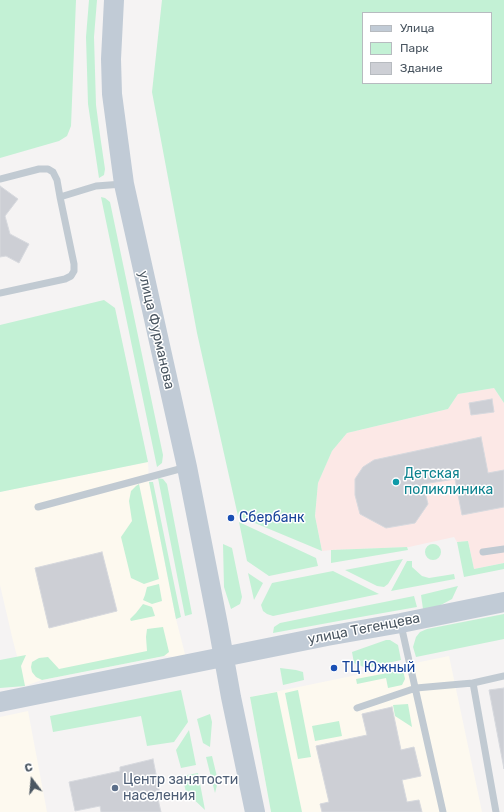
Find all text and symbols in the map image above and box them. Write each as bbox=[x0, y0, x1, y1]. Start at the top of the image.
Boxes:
legend bbox=[362, 12, 492, 84]
text: Улица bbox=[400, 21, 434, 35]
text: Парк bbox=[400, 41, 429, 55]
text: Здание bbox=[400, 61, 443, 75]
street label: улица Фурманова bbox=[134, 269, 178, 391]
place label: Детская поликлиника bbox=[404, 466, 493, 498]
marker: Детская поликлиника bbox=[391, 477, 401, 487]
place label: Сбербанк bbox=[239, 510, 305, 526]
marker: Сбербанк bbox=[226, 513, 236, 523]
street label: улица Тегенцева bbox=[306, 610, 422, 648]
place label: ТЦ Южный bbox=[342, 660, 415, 676]
marker: ТЦ Южный bbox=[329, 663, 339, 673]
north arrow bbox=[12, 760, 52, 800]
text: С bbox=[23, 761, 34, 775]
place label: Центр занятости населения bbox=[123, 772, 238, 804]
marker: Центр занятости населения bbox=[110, 783, 120, 793]

